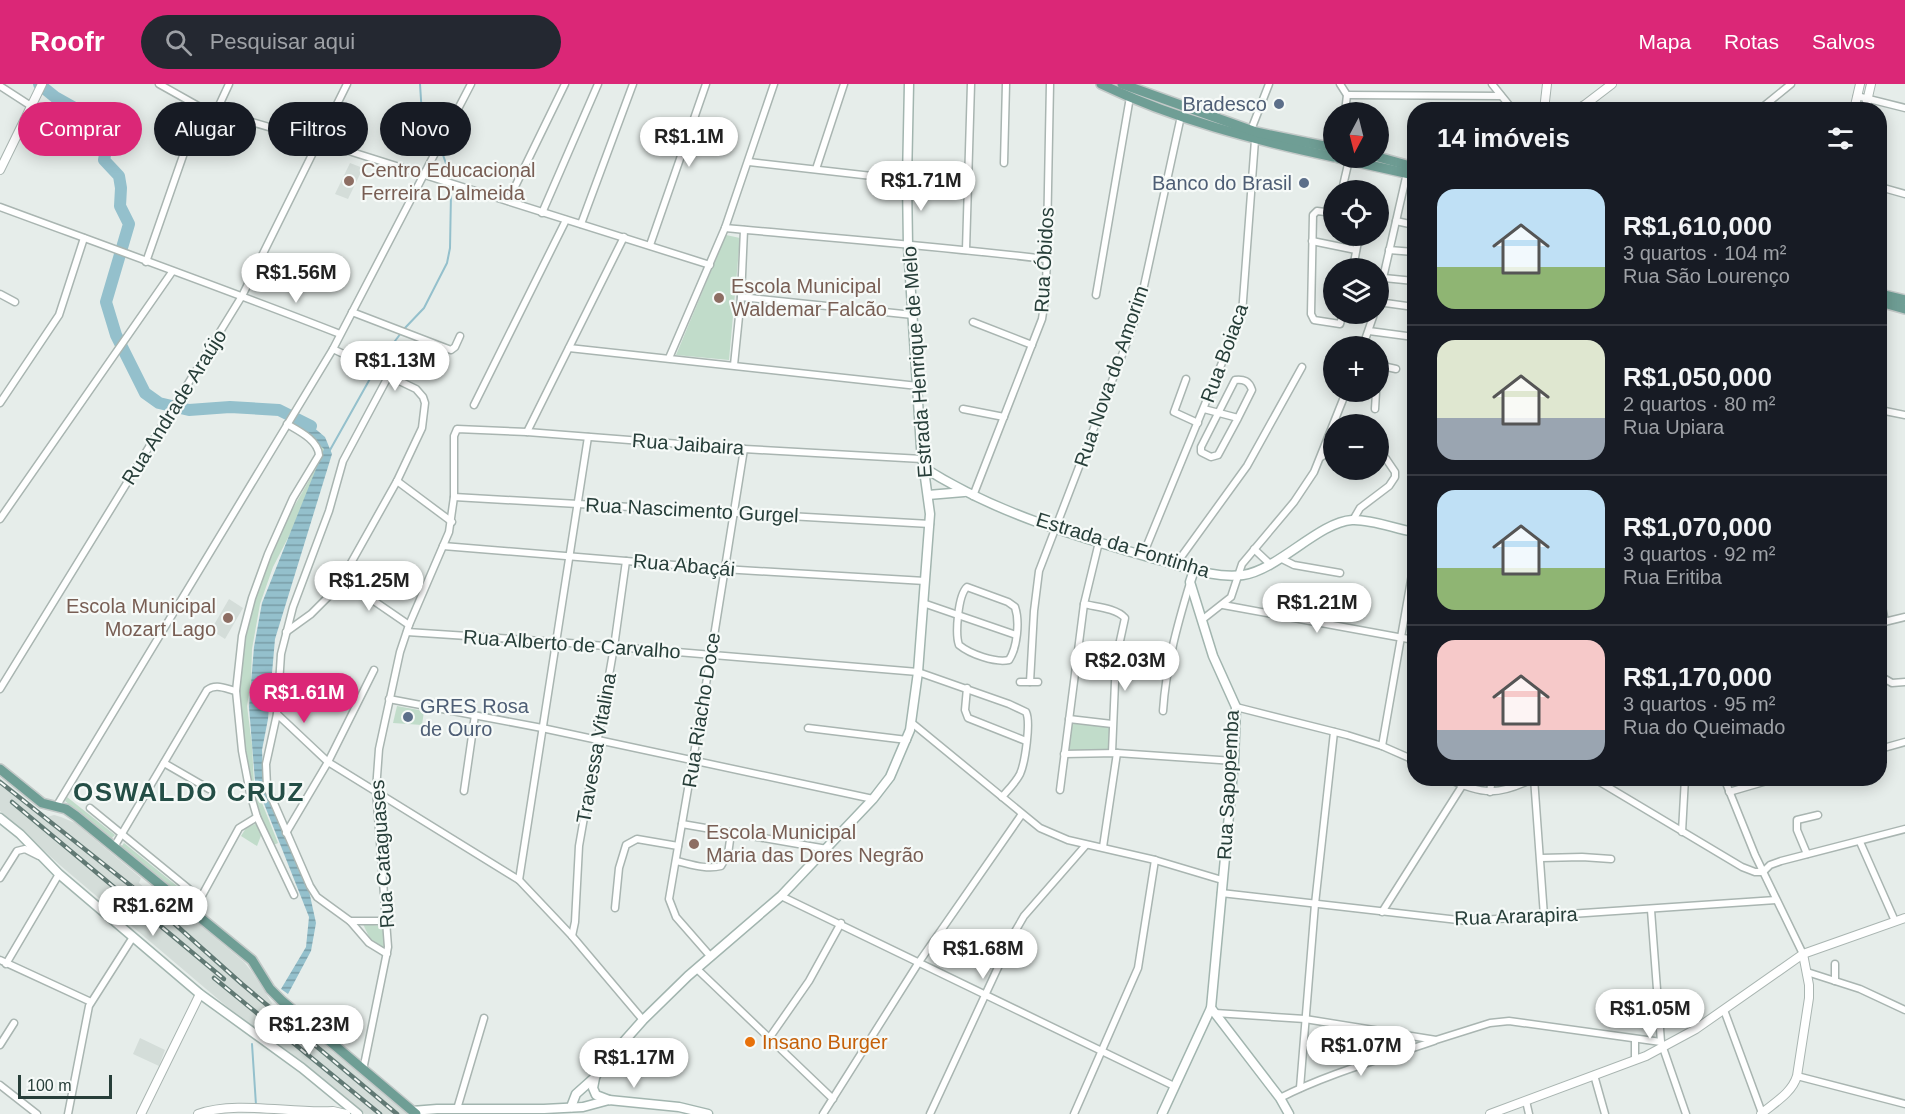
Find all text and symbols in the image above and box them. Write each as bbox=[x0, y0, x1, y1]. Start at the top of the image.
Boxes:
search box bbox=[141, 15, 561, 69]
text: Roofr bbox=[30, 26, 105, 57]
icon: search bbox=[162, 26, 195, 59]
text: Pesquisar aqui bbox=[210, 29, 355, 54]
text: Mapa bbox=[1639, 30, 1691, 53]
text: Rotas bbox=[1724, 30, 1779, 53]
text: Salvos bbox=[1812, 30, 1875, 53]
place label: Bradesco bbox=[1183, 93, 1267, 115]
marker: Bradesco bbox=[1272, 97, 1286, 111]
chip: Comprar bbox=[18, 102, 142, 156]
chip: Alugar bbox=[154, 102, 256, 156]
chip: Filtros bbox=[268, 102, 368, 156]
chip: Novo bbox=[380, 102, 471, 156]
north arrow bbox=[1323, 102, 1389, 168]
map controls bbox=[1323, 102, 1389, 480]
pin: R$1.1M bbox=[640, 117, 738, 168]
icon: filters bbox=[1824, 122, 1857, 155]
text: 14 imóveis bbox=[1437, 123, 1570, 153]
text: R$1.1M bbox=[654, 125, 724, 147]
place label: Centro Educacional Ferreira D'almeida bbox=[361, 159, 536, 204]
pin: R$1.71M bbox=[866, 161, 976, 212]
text: R$1.71M bbox=[880, 169, 962, 191]
place label: Banco do Brasil bbox=[1152, 172, 1292, 194]
marker: Centro Educacional Ferreira D'almeida bbox=[342, 174, 356, 188]
marker: Banco do Brasil bbox=[1297, 176, 1311, 190]
button: locate bbox=[1323, 180, 1389, 246]
street label: Rua Óbidos bbox=[1030, 207, 1058, 313]
text: R$1,610,000 bbox=[1623, 211, 1772, 241]
icon: home bbox=[1485, 213, 1557, 285]
text: 3 quartos · 104 m² bbox=[1623, 242, 1786, 264]
street label: Estrada Henrique de Melo bbox=[898, 245, 936, 479]
pin: R$1.56M bbox=[241, 253, 351, 304]
button: layers bbox=[1323, 258, 1389, 324]
text: R$1.56M bbox=[255, 261, 337, 283]
text: Rua São Lourenço bbox=[1623, 265, 1790, 287]
place label: Escola Municipal Waldemar Falcão bbox=[731, 275, 887, 320]
street label: Rua Nova do Amorim bbox=[1070, 283, 1152, 469]
marker: Escola Municipal Waldemar Falcão bbox=[712, 291, 726, 305]
street label: Rua Boiaca bbox=[1196, 300, 1252, 405]
street label: Rua Andrade Araújo bbox=[117, 325, 231, 489]
button: + bbox=[1323, 336, 1389, 402]
pin: R$1.13M bbox=[340, 341, 450, 392]
text: R$1.13M bbox=[354, 349, 436, 371]
text: R$1,050,000 bbox=[1623, 362, 1772, 392]
icon: home bbox=[1485, 364, 1557, 436]
text: 2 quartos · 80 m² bbox=[1623, 393, 1775, 415]
button: − bbox=[1323, 414, 1389, 480]
text: Rua Upiara bbox=[1623, 416, 1724, 438]
street label: Rua Jaibaira bbox=[631, 429, 746, 459]
street label: Rua Nascimento Gurgel bbox=[585, 493, 799, 527]
street label: Estrada da Fontinha bbox=[1034, 508, 1213, 582]
text: R$1,070,000 bbox=[1623, 512, 1772, 542]
icon: home bbox=[1485, 514, 1557, 586]
text: 3 quartos · 92 m² bbox=[1623, 543, 1775, 565]
street label: Rua Abaçái bbox=[632, 550, 736, 580]
pin: R$1.25M bbox=[314, 561, 424, 612]
text: Rua Eritiba bbox=[1623, 566, 1722, 588]
text: R$1.25M bbox=[328, 569, 410, 591]
pin: R$1.21M bbox=[1262, 583, 1372, 634]
text: R$1.21M bbox=[1276, 591, 1358, 613]
place label: Escola Municipal Mozart Lago bbox=[66, 595, 216, 640]
marker: Escola Municipal Mozart Lago bbox=[221, 611, 235, 625]
street label: Rua Alberto de Carvalho bbox=[463, 625, 681, 663]
street label: Rua Riacho Doce bbox=[678, 631, 724, 789]
pin: R$2.03M bbox=[1070, 641, 1180, 692]
text: R$2.03M bbox=[1084, 649, 1166, 671]
text: R$1,170,000 bbox=[1623, 662, 1772, 692]
icon: home bbox=[1485, 664, 1557, 736]
street label: Travessa Vitalina bbox=[572, 670, 620, 825]
pin: R$1.61M bbox=[249, 673, 359, 724]
text: R$1.61M bbox=[263, 681, 345, 703]
text: 3 quartos · 95 m² bbox=[1623, 693, 1775, 715]
place label: GRES Rosa de Ouro bbox=[420, 695, 530, 740]
street label: Rua Sapopemba bbox=[1213, 709, 1243, 861]
marker: GRES Rosa de Ouro bbox=[401, 710, 415, 724]
text: Rua do Queimado bbox=[1623, 716, 1785, 738]
district label: OSWALDO CRUZ bbox=[73, 777, 305, 807]
street label: Rua Cataguases bbox=[366, 779, 398, 929]
place label: Escola Municipal Maria das Dores Negrão bbox=[706, 821, 924, 866]
marker: Escola Municipal Maria das Dores Negrão bbox=[687, 837, 701, 851]
pin: R$1.62M bbox=[98, 886, 208, 937]
text: R$1.62M bbox=[112, 894, 194, 916]
street label: Rua Ararapira bbox=[1454, 903, 1579, 929]
pin: R$1.68M bbox=[928, 929, 1038, 980]
text: R$1.68M bbox=[942, 937, 1024, 959]
pin: R$1.05M bbox=[1595, 989, 1705, 1040]
text: R$1.05M bbox=[1609, 997, 1691, 1019]
pin: R$1.23M bbox=[254, 1005, 364, 1056]
text: R$1.23M bbox=[268, 1013, 350, 1035]
pin: R$1.07M bbox=[1306, 1026, 1416, 1077]
place label: Insano Burger bbox=[762, 1031, 888, 1053]
text: R$1.07M bbox=[1320, 1034, 1402, 1056]
marker: Insano Burger bbox=[743, 1035, 757, 1049]
pin: R$1.17M bbox=[579, 1038, 689, 1089]
text: R$1.17M bbox=[593, 1046, 675, 1068]
scale bar bbox=[18, 1072, 112, 1100]
text: 100 m bbox=[27, 1077, 71, 1094]

